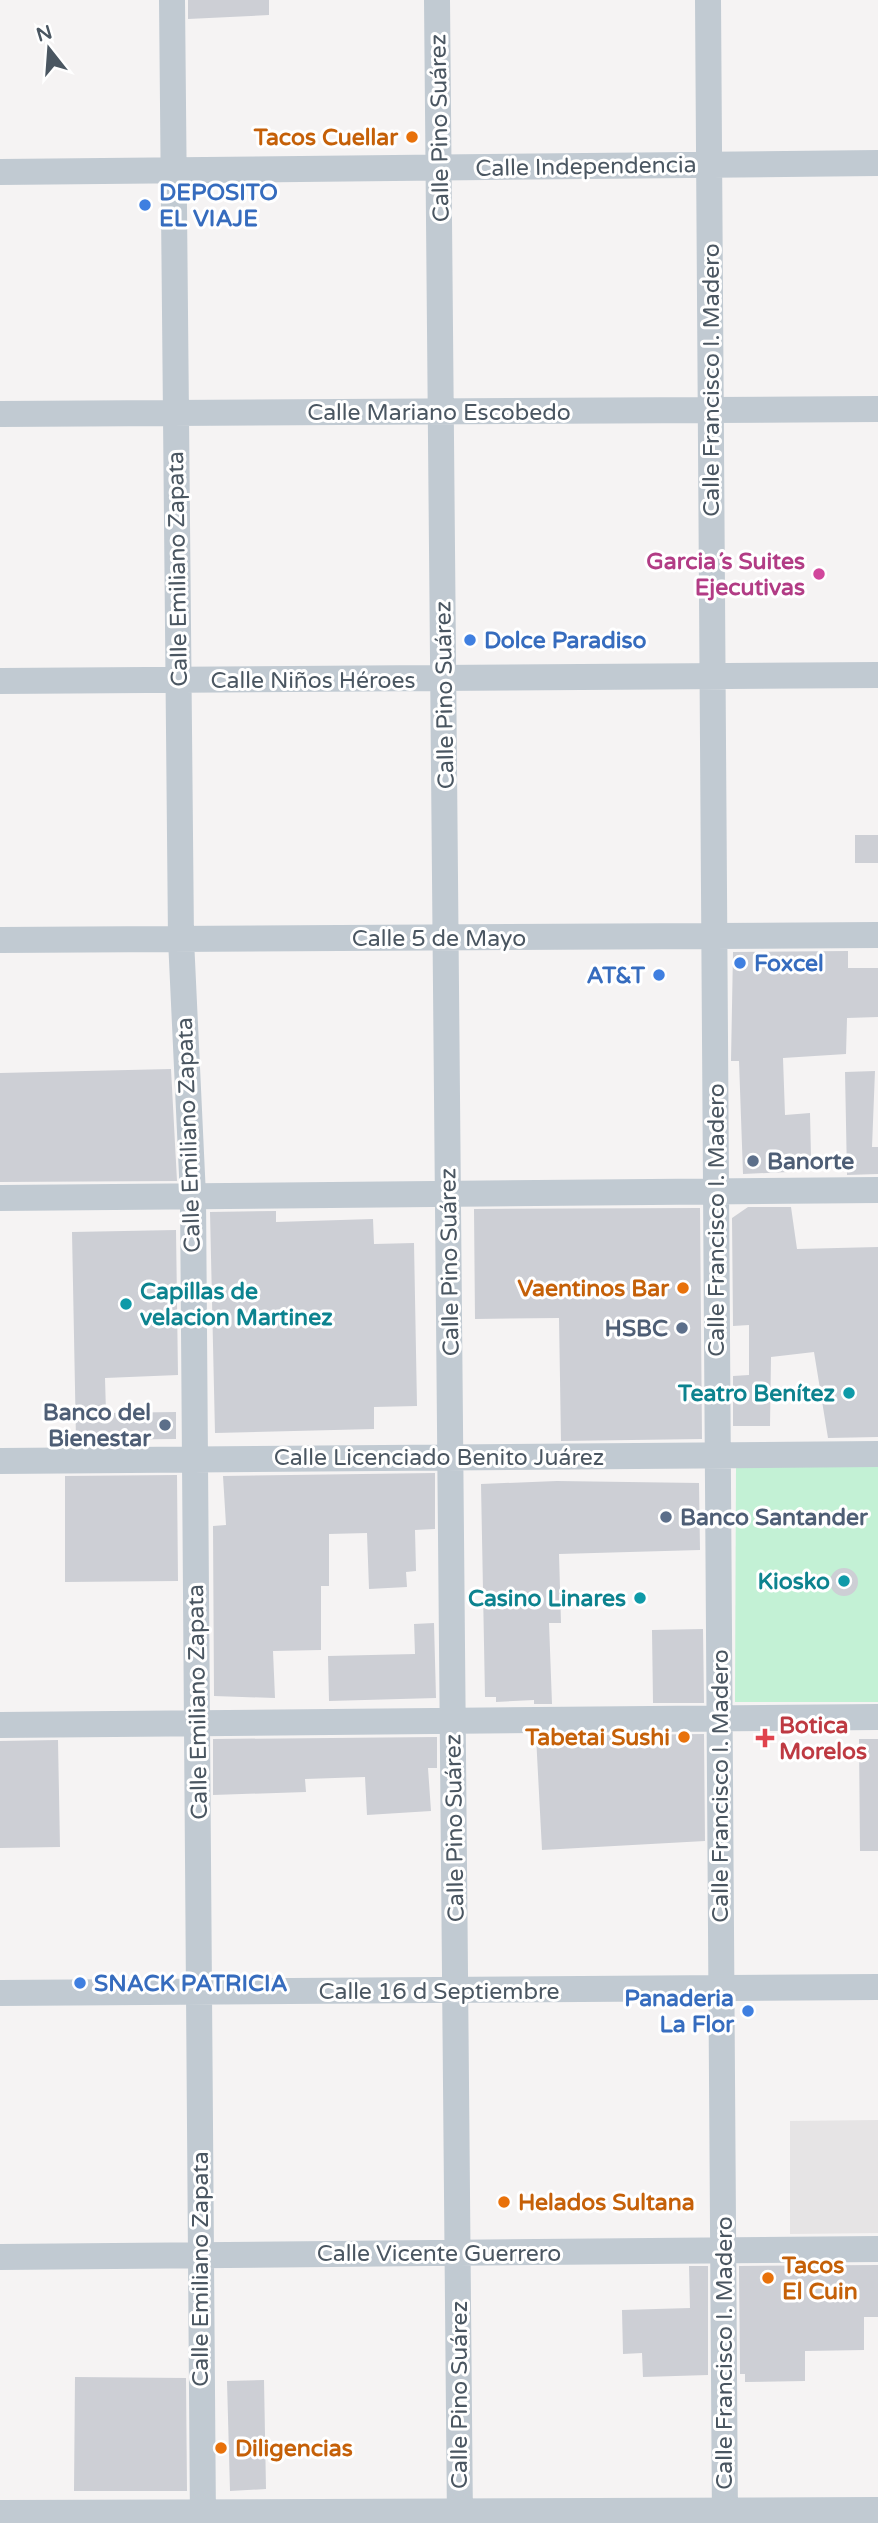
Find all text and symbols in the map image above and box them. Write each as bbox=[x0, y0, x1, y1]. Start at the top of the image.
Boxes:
north arrow bbox=[14, 14, 84, 84]
text: N bbox=[34, 21, 55, 46]
street label: Calle Pino Suárez bbox=[424, 34, 456, 222]
place label: Tacos Cuellar bbox=[253, 124, 399, 152]
marker: Tacos Cuellar bbox=[404, 129, 420, 145]
street label: Calle Independencia bbox=[475, 151, 697, 183]
place label: DEPOSITO EL VIAJE bbox=[159, 179, 278, 233]
marker: DEPOSITO EL VIAJE bbox=[137, 197, 153, 213]
street label: Calle Francisco I. Madero bbox=[698, 243, 726, 517]
street label: Calle Mariano Escobedo bbox=[307, 399, 571, 427]
street label: Calle Emiliano Zapata bbox=[162, 451, 194, 687]
place label: Garcia´s Suites Ejecutivas bbox=[646, 548, 805, 602]
marker: Garcia´s Suites Ejecutivas bbox=[811, 566, 827, 582]
street label: Calle Pino Suárez bbox=[429, 601, 461, 789]
place label: Dolce Paradiso bbox=[484, 627, 647, 655]
marker: Dolce Paradiso bbox=[462, 632, 478, 648]
street label: Calle Niños Héroes bbox=[211, 667, 415, 695]
street label: Calle 5 de Mayo bbox=[352, 925, 526, 953]
place label: Foxcel bbox=[754, 950, 824, 978]
marker: Foxcel bbox=[732, 955, 748, 971]
place label: AT&T bbox=[586, 962, 646, 990]
marker: AT&T bbox=[651, 967, 667, 983]
street label: Calle Emiliano Zapata bbox=[171, 1017, 207, 1253]
street label: Calle Francisco I. Madero bbox=[703, 1083, 731, 1357]
place label: Banorte bbox=[767, 1148, 854, 1176]
marker: Banorte bbox=[745, 1153, 761, 1169]
street label: Calle Pino Suárez bbox=[434, 1168, 466, 1356]
place label: Vaentinos Bar bbox=[517, 1275, 670, 1303]
place label: Capillas de velacion Martinez bbox=[140, 1278, 333, 1332]
marker: Vaentinos Bar bbox=[675, 1280, 691, 1296]
marker: Capillas de velacion Martinez bbox=[118, 1296, 134, 1312]
place label: HSBC bbox=[605, 1315, 668, 1343]
marker: HSBC bbox=[674, 1320, 690, 1336]
place label: Teatro Benítez bbox=[677, 1380, 835, 1408]
marker: Teatro Benítez bbox=[841, 1385, 857, 1401]
place label: Banco del Bienestar bbox=[43, 1399, 152, 1453]
marker: Banco del Bienestar bbox=[157, 1417, 173, 1433]
street label: Calle Licenciado Benito Juárez bbox=[274, 1444, 604, 1472]
place label: Banco Santander bbox=[680, 1504, 869, 1532]
marker: Banco Santander bbox=[658, 1509, 674, 1525]
place label: Kiosko bbox=[758, 1568, 830, 1596]
marker: Kiosko bbox=[836, 1573, 852, 1589]
street label: Calle Emiliano Zapata bbox=[182, 1584, 214, 1820]
place label: Casino Linares bbox=[468, 1585, 626, 1613]
marker: Casino Linares bbox=[632, 1590, 648, 1606]
street label: Calle Francisco I. Madero bbox=[707, 1649, 735, 1923]
place label: Botica Morelos bbox=[779, 1712, 867, 1766]
place label: Tabetai Sushi bbox=[524, 1724, 670, 1752]
marker: Tabetai Sushi bbox=[676, 1729, 692, 1745]
marker: Botica Morelos bbox=[757, 1730, 773, 1746]
street label: Calle Pino Suárez bbox=[439, 1734, 471, 1922]
place label: SNACK PATRICIA bbox=[94, 1970, 288, 1998]
marker: SNACK PATRICIA bbox=[72, 1975, 88, 1991]
street label: Calle 16 d Septiembre bbox=[319, 1978, 559, 2006]
place label: Panaderia La Flor bbox=[624, 1985, 735, 2039]
marker: Panaderia La Flor bbox=[740, 2003, 756, 2019]
street label: Calle Emiliano Zapata bbox=[187, 2151, 215, 2387]
place label: Helados Sultana bbox=[518, 2189, 695, 2217]
marker: Helados Sultana bbox=[496, 2194, 512, 2210]
street label: Calle Francisco I. Madero bbox=[711, 2216, 739, 2490]
street label: Calle Vicente Guerrero bbox=[317, 2240, 561, 2268]
place label: Tacos El Cuin bbox=[781, 2252, 858, 2306]
marker: Tacos El Cuin bbox=[760, 2270, 776, 2286]
street label: Calle Pino Suárez bbox=[446, 2301, 474, 2489]
place label: Diligencias bbox=[235, 2435, 353, 2463]
marker: Diligencias bbox=[213, 2440, 229, 2456]

